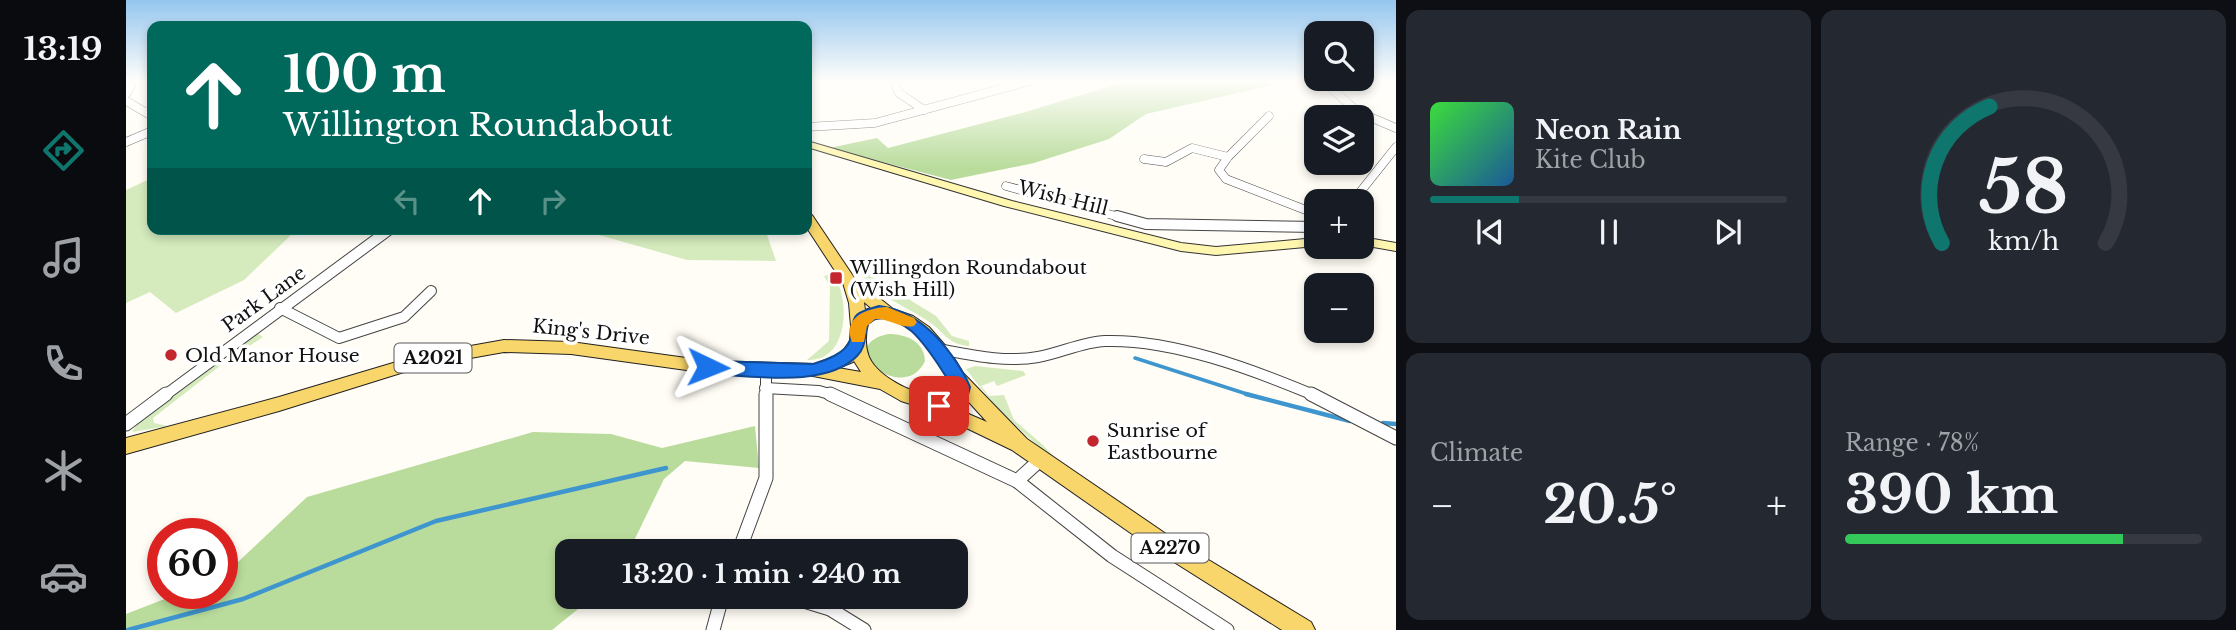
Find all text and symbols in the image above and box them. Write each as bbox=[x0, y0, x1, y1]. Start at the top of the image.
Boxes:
map controls bbox=[1304, 21, 1374, 343]
button: search bbox=[1304, 21, 1374, 91]
text: 13:19 bbox=[24, 29, 102, 69]
text: 100 m bbox=[283, 44, 446, 105]
icon: ahead bbox=[168, 49, 259, 140]
text: Willington Roundabout bbox=[283, 105, 673, 145]
button: layers bbox=[1304, 105, 1374, 175]
text: Neon Rain bbox=[1535, 114, 1681, 146]
icon: directions bbox=[39, 126, 88, 175]
text: 58 bbox=[1979, 142, 2068, 233]
text: Kite Club bbox=[1535, 146, 1646, 174]
street label: Wish Hill bbox=[1015, 175, 1111, 220]
icon: left bbox=[388, 182, 426, 220]
icon: ahead bbox=[461, 182, 499, 220]
icon: right bbox=[534, 182, 572, 220]
button: + bbox=[1304, 189, 1374, 259]
icon: previous bbox=[1471, 213, 1509, 251]
icon: pause bbox=[1590, 213, 1628, 251]
icon: next bbox=[1709, 213, 1747, 251]
text: km/h bbox=[1988, 226, 2059, 257]
icon: music bbox=[39, 233, 88, 282]
place label: Willingdon Roundabout (Wish Hill) bbox=[849, 256, 1088, 301]
street label: Park Lane bbox=[218, 261, 310, 337]
marker: Willingdon Roundabout (Wish Hill) bbox=[828, 270, 844, 286]
button: − bbox=[1304, 273, 1374, 343]
street label: King's Drive bbox=[531, 314, 651, 350]
position arrow bbox=[671, 330, 745, 404]
icon: phone bbox=[39, 339, 88, 388]
place label: Old Manor House bbox=[185, 344, 360, 367]
road number: A2021 bbox=[394, 344, 472, 372]
marker: Old Manor House bbox=[163, 347, 179, 363]
pin bbox=[909, 376, 969, 436]
icon: arrive bbox=[920, 387, 958, 425]
place label: Sunrise of Eastbourne bbox=[1107, 419, 1218, 464]
text: Range · 78% bbox=[1845, 429, 1979, 457]
marker: Sunrise of Eastbourne bbox=[1085, 433, 1101, 449]
text: Climate bbox=[1430, 439, 1523, 467]
icon: climate bbox=[39, 446, 88, 495]
text: 390 km bbox=[1845, 463, 2058, 527]
text: 20.5° bbox=[1543, 473, 1677, 537]
text: − bbox=[1430, 482, 1454, 529]
text: + bbox=[1766, 482, 1787, 529]
speed limit sign: 60 bbox=[147, 518, 238, 609]
road number: A2270 bbox=[1132, 534, 1208, 562]
icon: car bbox=[39, 552, 88, 601]
text: 13:20 · 1 min · 240 m bbox=[622, 558, 901, 590]

